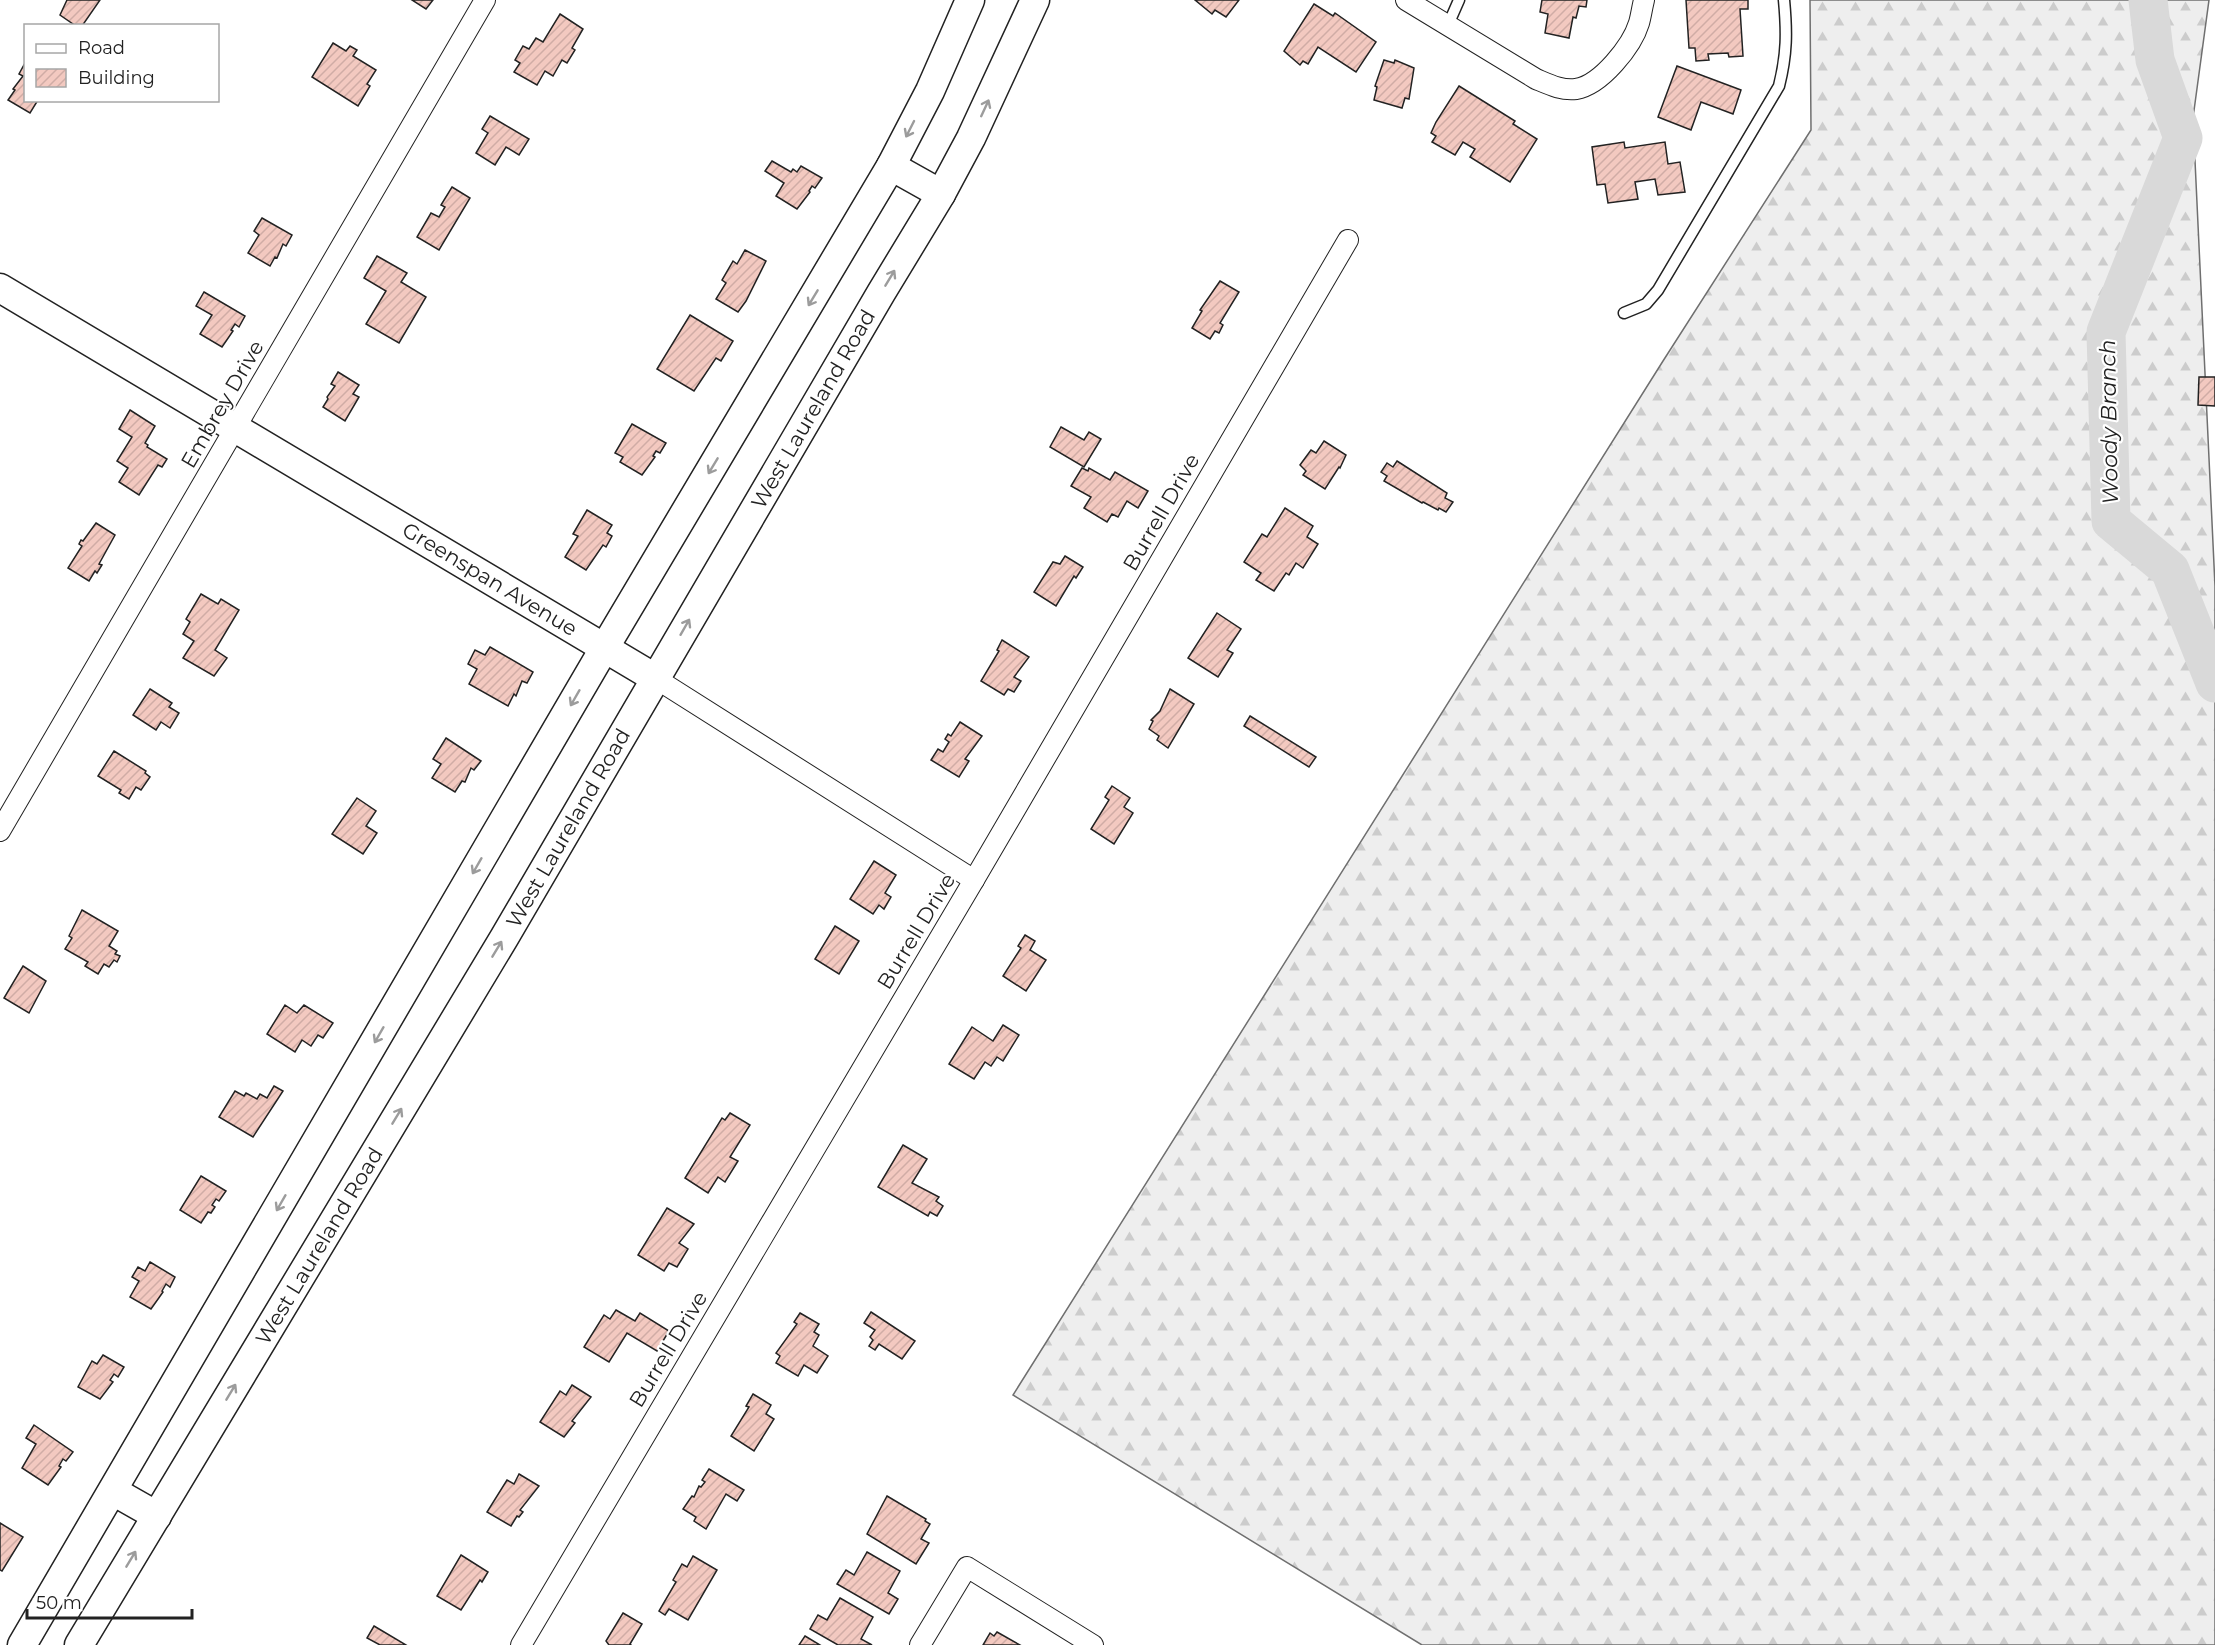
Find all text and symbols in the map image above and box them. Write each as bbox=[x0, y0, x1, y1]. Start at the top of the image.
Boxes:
legend bbox=[24, 24, 219, 102]
text: Road bbox=[78, 37, 125, 59]
text: Building bbox=[78, 67, 155, 89]
one-way arrow bbox=[980, 99, 992, 117]
one-way arrow bbox=[904, 120, 916, 137]
one-way arrow bbox=[885, 270, 897, 287]
one-way arrow bbox=[806, 289, 818, 306]
street label: West Laureland Road bbox=[746, 305, 880, 513]
street label: Embrey Drive bbox=[175, 336, 269, 472]
water label: Woody Branch bbox=[2094, 339, 2124, 505]
street label: Burrell Drive bbox=[1117, 449, 1205, 575]
one-way arrow bbox=[707, 457, 719, 474]
street label: Greenspan Avenue bbox=[398, 517, 582, 641]
one-way arrow bbox=[679, 619, 691, 636]
one-way arrow bbox=[569, 689, 581, 706]
street label: West Laureland Road bbox=[501, 724, 635, 932]
one-way arrow bbox=[471, 857, 483, 874]
street label: Burrell Drive bbox=[872, 868, 960, 994]
one-way arrow bbox=[492, 941, 504, 958]
one-way arrow bbox=[373, 1026, 385, 1043]
one-way arrow bbox=[391, 1108, 403, 1125]
street label: West Laureland Road bbox=[250, 1143, 388, 1349]
one-way arrow bbox=[275, 1194, 287, 1211]
street label: Burrell Drive bbox=[624, 1286, 712, 1412]
one-way arrow bbox=[226, 1384, 238, 1401]
one-way arrow bbox=[125, 1551, 137, 1568]
scale bar bbox=[27, 1582, 192, 1620]
text: 50 m bbox=[36, 1592, 82, 1614]

